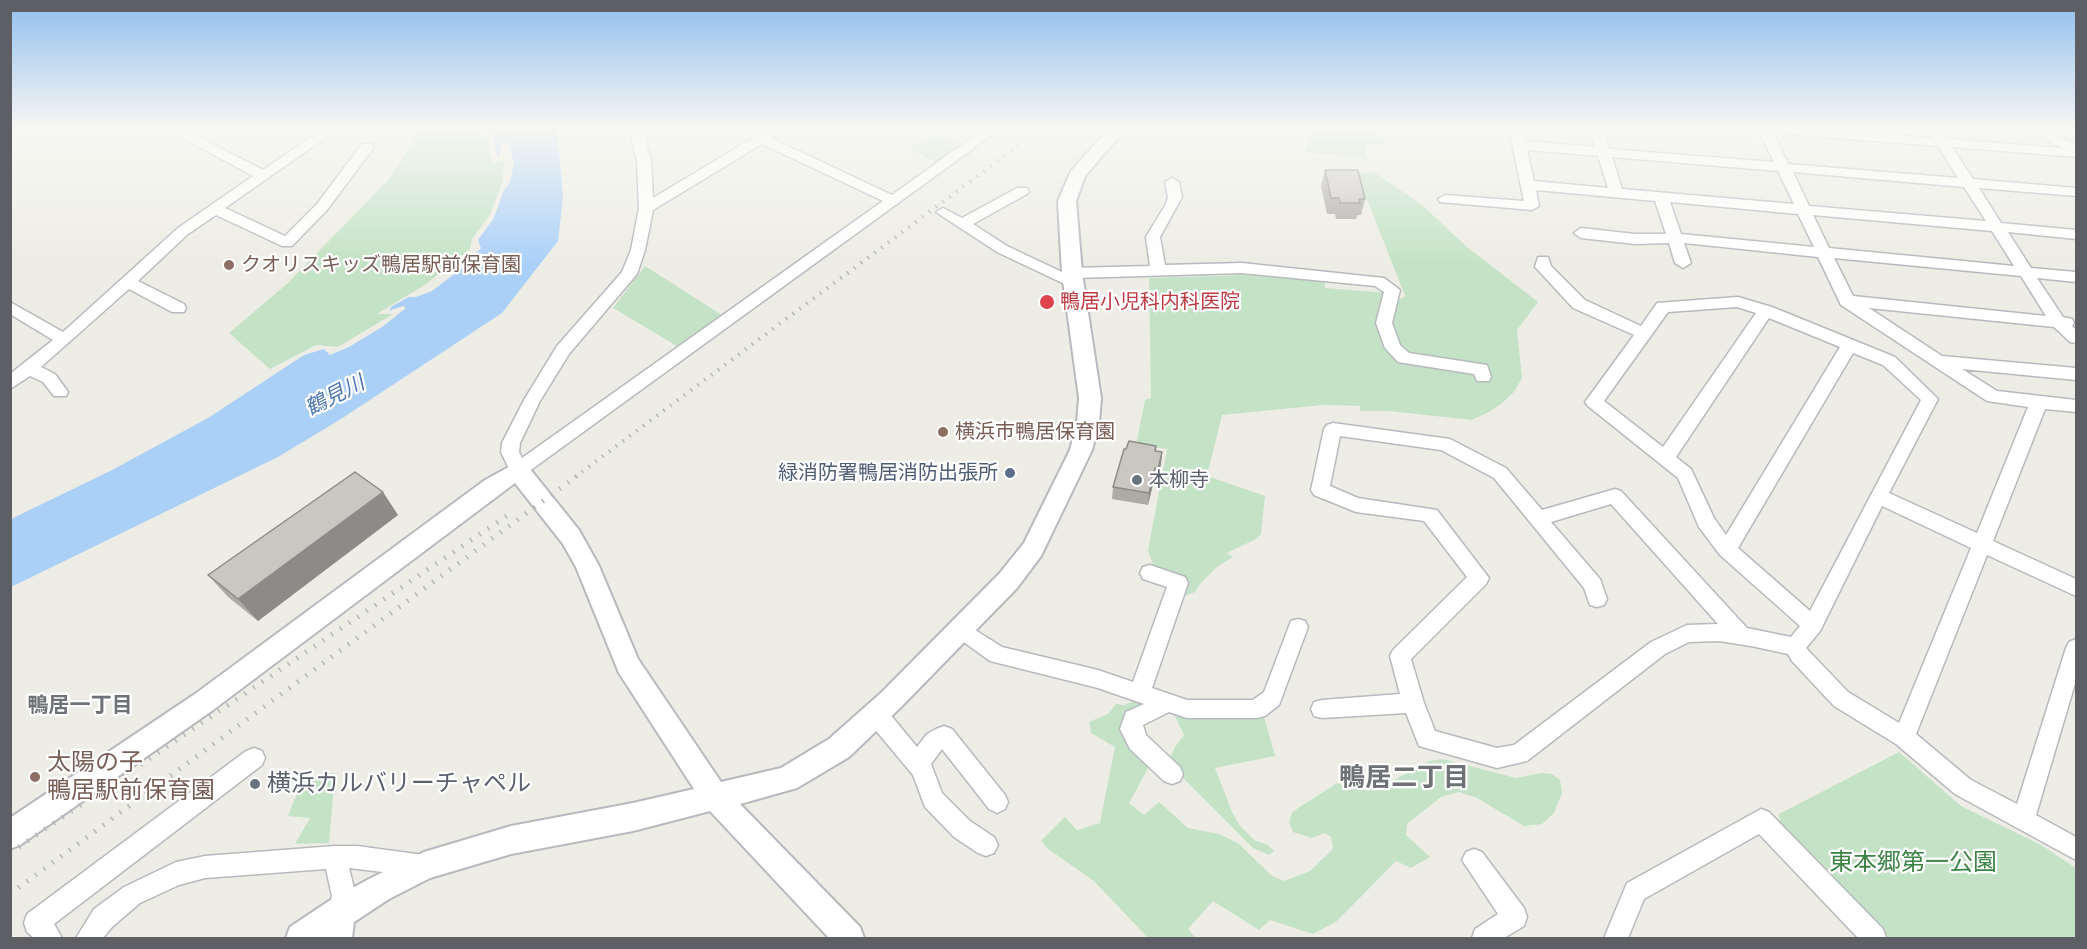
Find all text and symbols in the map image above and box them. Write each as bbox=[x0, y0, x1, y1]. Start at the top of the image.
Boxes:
place label: クオリスキッズ鴨居駅前保育園 bbox=[241, 253, 521, 277]
marker: クオリスキッズ鴨居駅前保育園 bbox=[222, 258, 236, 272]
place label: 鴨居小児科内科医院 bbox=[1060, 290, 1240, 314]
marker: 鴨居小児科内科医院 bbox=[1038, 293, 1056, 311]
water label: 鶴見川 bbox=[301, 370, 369, 422]
place label: 横浜市鴨居保育園 bbox=[955, 420, 1115, 444]
marker: 横浜市鴨居保育園 bbox=[936, 425, 950, 439]
place label: 緑消防署鴨居消防出張所 bbox=[778, 461, 998, 485]
marker: 緑消防署鴨居消防出張所 bbox=[1003, 466, 1017, 480]
place label: 本柳寺 bbox=[1149, 468, 1209, 492]
marker: 本柳寺 bbox=[1130, 473, 1144, 487]
district label: 鴨居一丁目 bbox=[28, 693, 132, 719]
place label: 太陽の子 鴨居駅前保育園 bbox=[47, 749, 215, 805]
district label: 鴨居二丁目 bbox=[1339, 762, 1469, 794]
marker: 太陽の子 鴨居駅前保育園 bbox=[28, 770, 42, 784]
place label: 横浜カルバリーチャペル bbox=[267, 770, 531, 798]
marker: 横浜カルバリーチャペル bbox=[248, 777, 262, 791]
park label: 東本郷第一公園 bbox=[1829, 849, 1997, 877]

